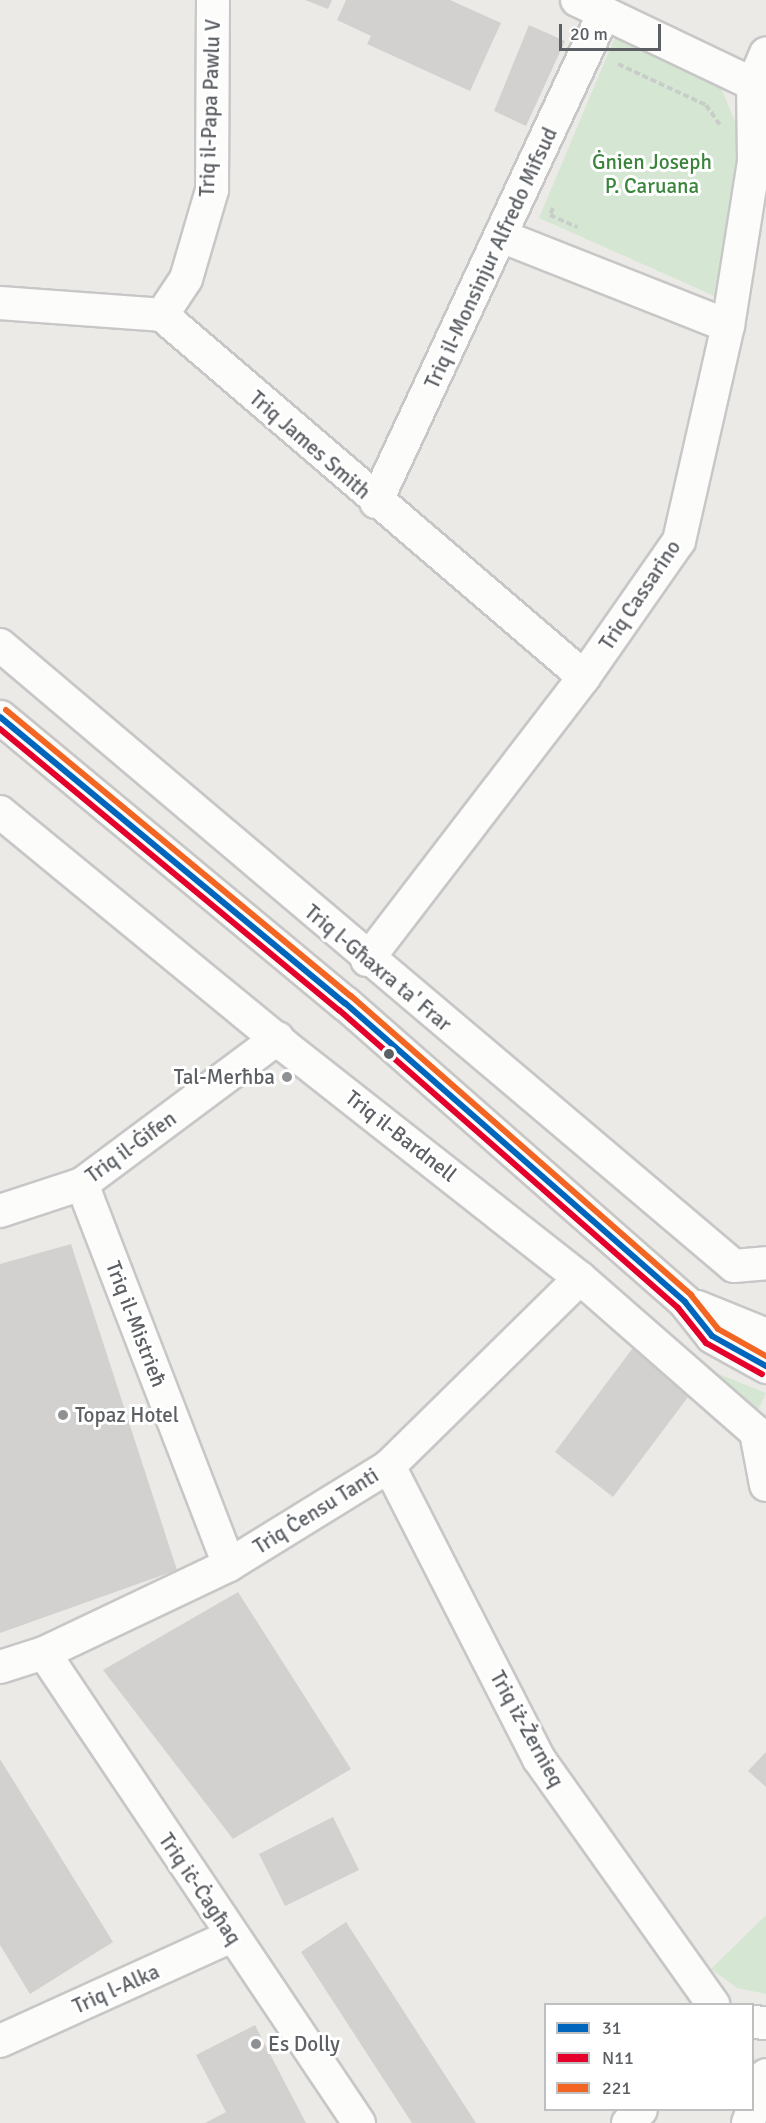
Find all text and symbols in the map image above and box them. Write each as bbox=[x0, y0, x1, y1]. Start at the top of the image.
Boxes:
scale bar bbox=[562, 12, 664, 50]
street label: Triq il-Papa Pawlu V bbox=[194, 19, 226, 197]
text: 20 m bbox=[570, 23, 608, 45]
street label: Triq il-Monsinjur Alfredo Mifsud bbox=[419, 123, 563, 393]
park label: Ġnien Joseph P. Caruana bbox=[592, 149, 712, 199]
street label: Triq James Smith bbox=[244, 386, 376, 504]
street label: Triq Cassarino bbox=[594, 535, 686, 655]
street label: Triq l-Għaxra ta' Frar bbox=[300, 899, 456, 1037]
unlabelled marker bbox=[383, 1048, 395, 1060]
place label: Tal-Merħba bbox=[174, 1064, 275, 1090]
marker: Tal-Merħba bbox=[280, 1070, 294, 1084]
street label: Triq il-Bardnell bbox=[340, 1085, 462, 1187]
street label: Triq il-Ġifen bbox=[81, 1106, 181, 1188]
street label: Triq il-Mistrieħ bbox=[100, 1258, 172, 1390]
place label: Topaz Hotel bbox=[75, 1402, 179, 1428]
marker: Topaz Hotel bbox=[56, 1408, 70, 1422]
street label: Triq Ċensu Tanti bbox=[249, 1463, 383, 1559]
street label: Triq iż-Żernieq bbox=[485, 1667, 569, 1791]
street label: Triq iċ-Ċagħaq bbox=[153, 1828, 247, 1950]
street label: Triq l-Alka bbox=[69, 1959, 163, 2019]
legend bbox=[544, 2003, 754, 2111]
text: 31 bbox=[602, 2017, 621, 2039]
place label: Es Dolly bbox=[268, 2031, 340, 2057]
marker: Es Dolly bbox=[249, 2037, 263, 2051]
text: N11 bbox=[602, 2047, 634, 2069]
text: 221 bbox=[602, 2077, 631, 2099]

